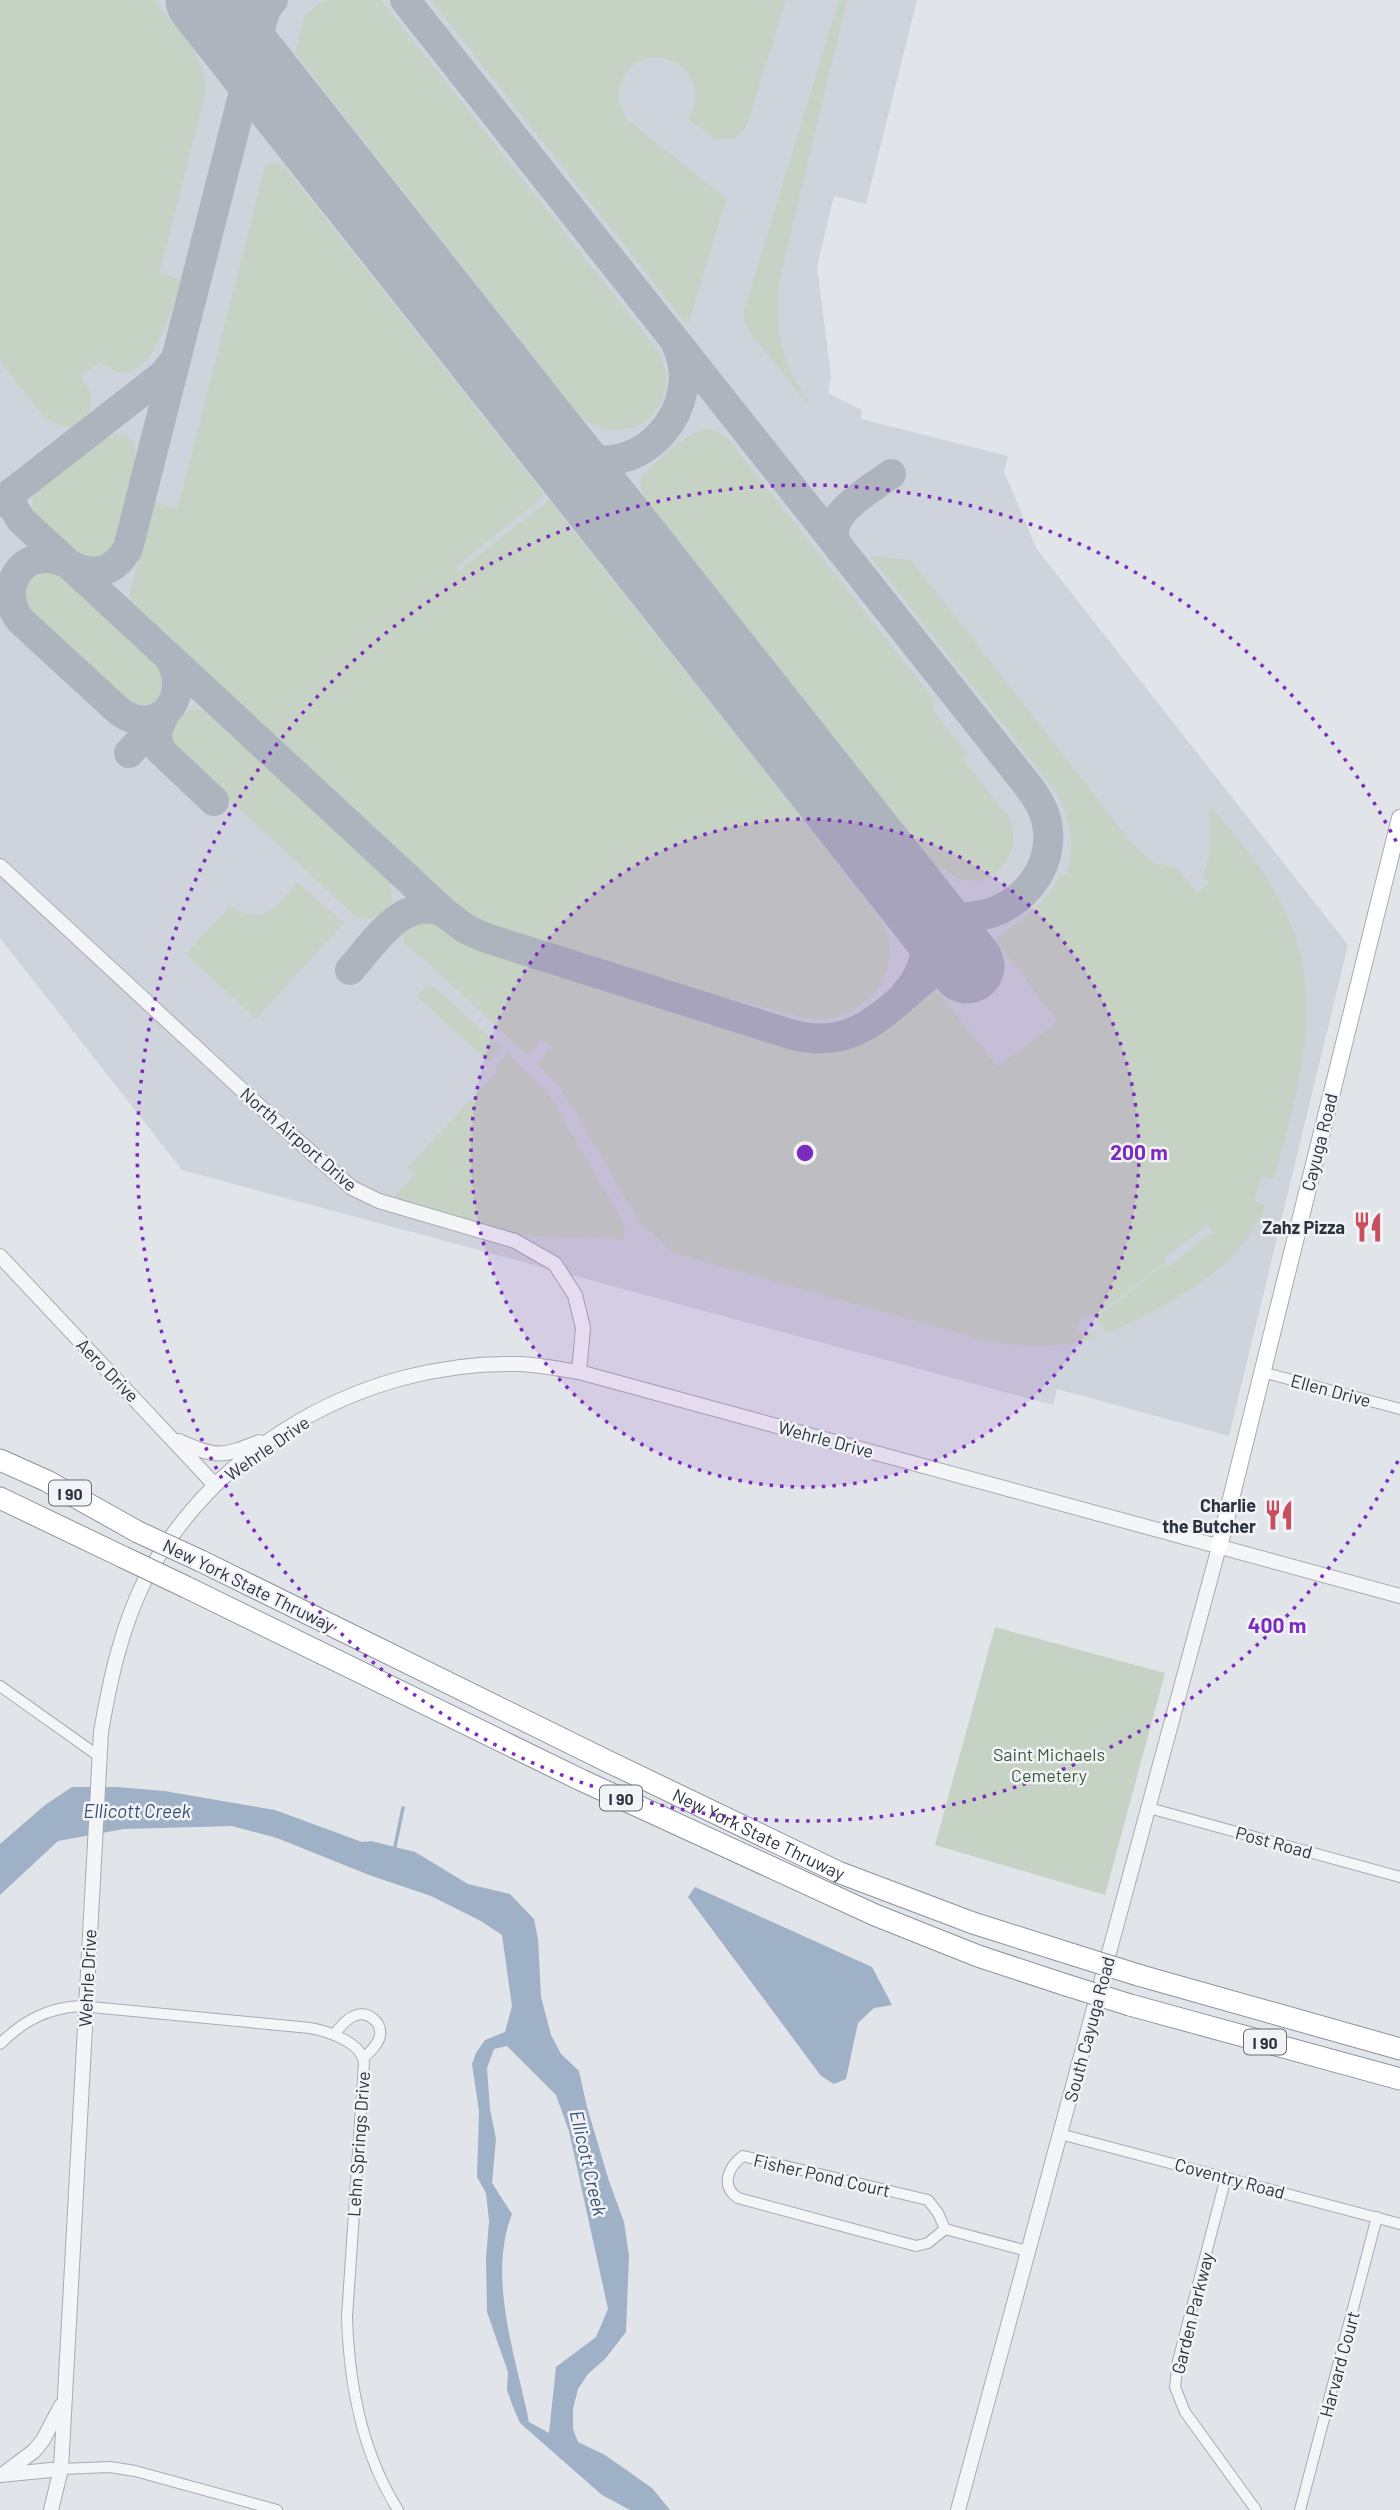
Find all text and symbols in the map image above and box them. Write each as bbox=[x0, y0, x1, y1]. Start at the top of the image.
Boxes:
street label: North Airport Drive bbox=[236, 1082, 362, 1196]
street label: Cayuga Road bbox=[1296, 1091, 1342, 1193]
text: 200 m bbox=[1110, 1139, 1168, 1164]
centre of rings bbox=[793, 1141, 817, 1165]
restaurant icon: Zahz Pizza bbox=[1351, 1210, 1385, 1244]
place label: Zahz Pizza bbox=[1262, 1216, 1345, 1238]
street label: Aero Drive bbox=[72, 1333, 144, 1407]
street label: Ellen Drive bbox=[1288, 1369, 1374, 1411]
street label: Wehrle Drive bbox=[220, 1411, 314, 1485]
street label: Wehrle Drive bbox=[776, 1416, 876, 1462]
road number: I 90 bbox=[49, 1480, 91, 1506]
place label: Charlie the Butcher bbox=[1162, 1494, 1256, 1537]
restaurant icon: Charlie the Butcher bbox=[1262, 1498, 1296, 1532]
street label: New York State Thruway bbox=[160, 1534, 338, 1636]
text: 400 m bbox=[1248, 1612, 1306, 1637]
park label: Saint Michaels Cemetery bbox=[993, 1743, 1105, 1786]
street label: New York State Thruway bbox=[669, 1783, 848, 1885]
road number: I 90 bbox=[600, 1786, 642, 1810]
water label: Ellicott Creek bbox=[83, 1799, 192, 1822]
street label: Post Road bbox=[1233, 1821, 1315, 1863]
street label: Wehrle Drive bbox=[73, 1928, 101, 2028]
street label: South Cayuga Road bbox=[1059, 1954, 1119, 2104]
road number: I 90 bbox=[1244, 2030, 1286, 2054]
street label: Lehn Springs Drive bbox=[342, 2070, 374, 2218]
water label: Ellicott Creek bbox=[566, 2108, 612, 2219]
street label: Fisher Pond Court bbox=[751, 2149, 893, 2201]
street label: Coventry Road bbox=[1172, 2153, 1288, 2203]
street label: Garden Parkway bbox=[1166, 2250, 1218, 2376]
street label: Harvard Court bbox=[1314, 2308, 1364, 2420]

